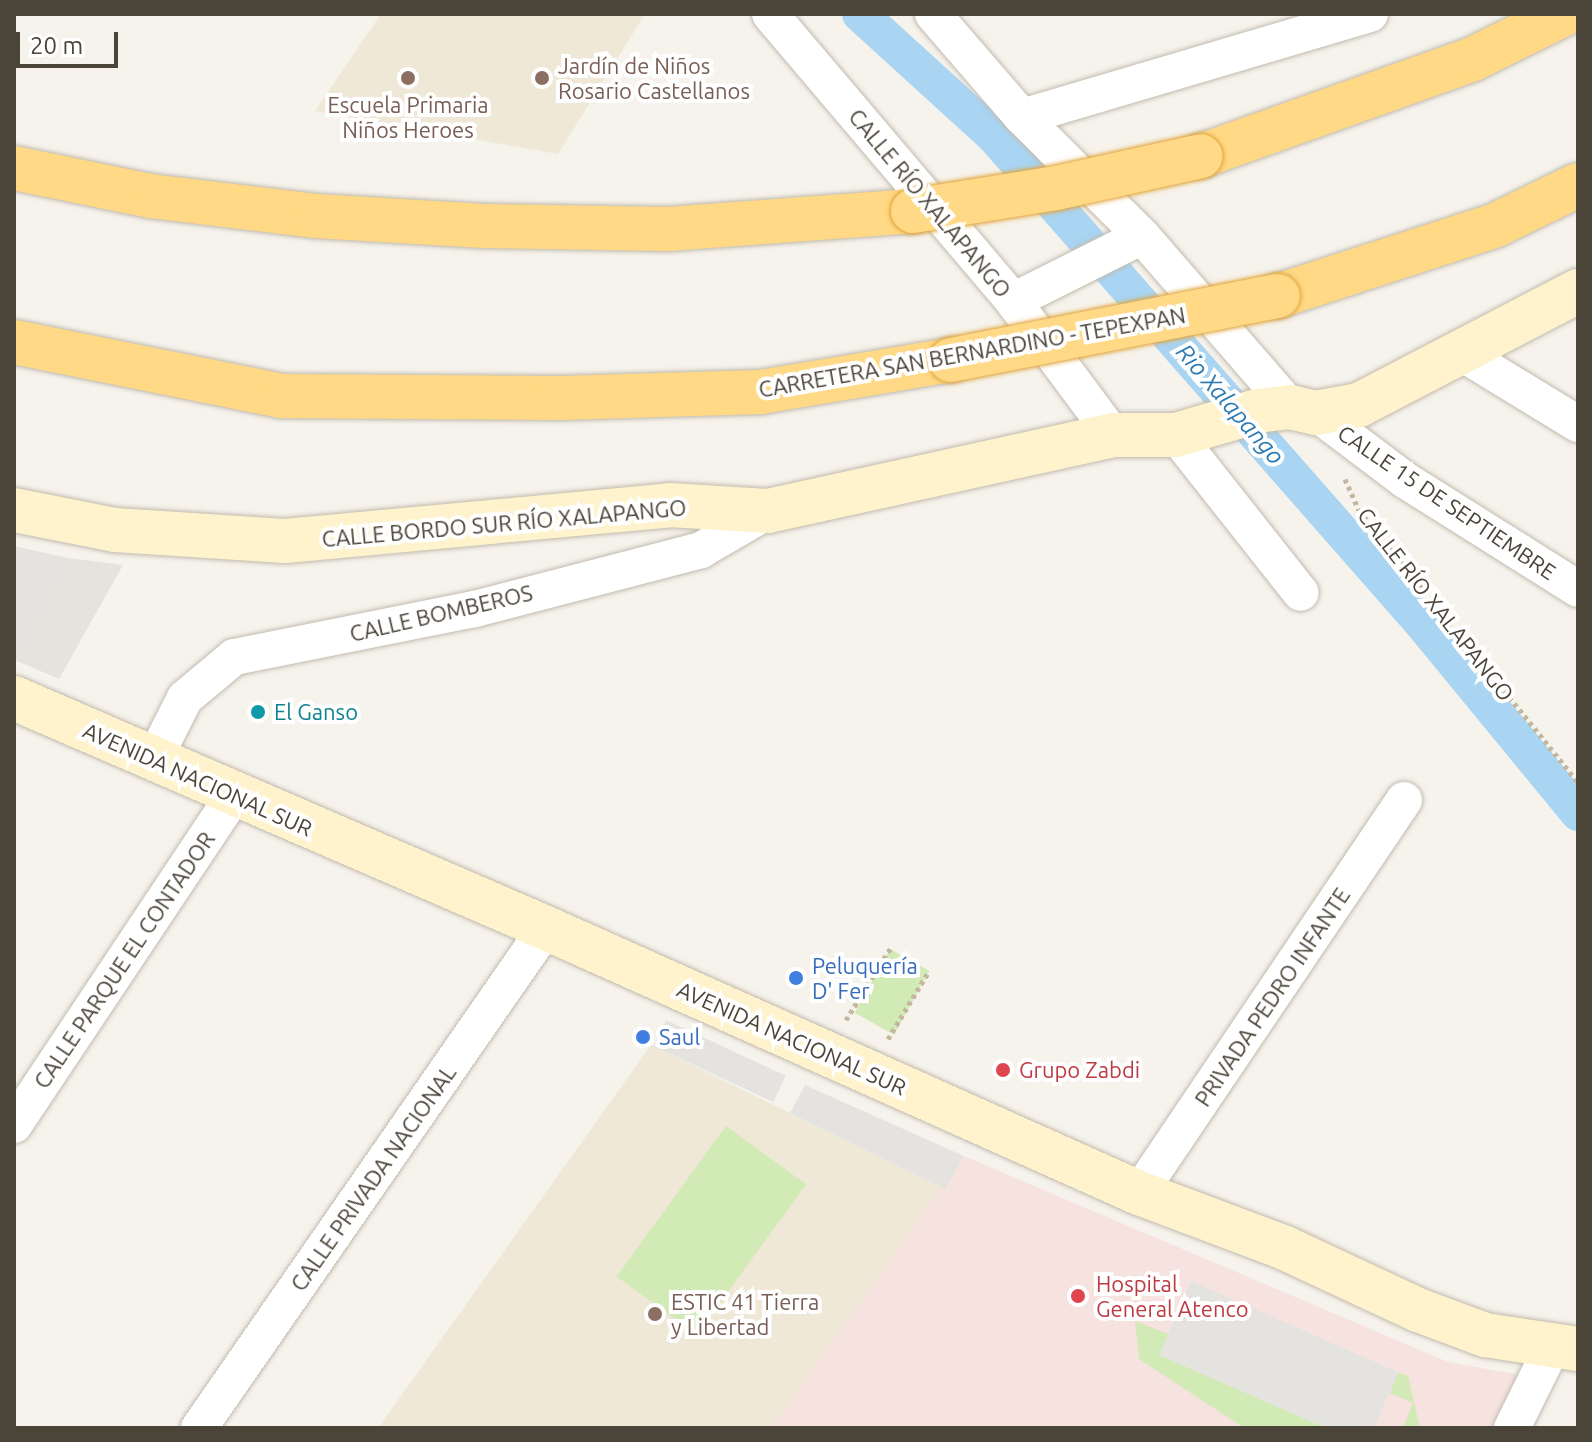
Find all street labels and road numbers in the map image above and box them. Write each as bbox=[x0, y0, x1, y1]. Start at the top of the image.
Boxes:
street label: CALLE RÍO XALAPANGO bbox=[843, 103, 1017, 303]
street label: CARRETERA SAN BERNARDINO - TEPEXPAN bbox=[757, 301, 1187, 403]
street label: CALLE 15 DE SEPTIEMBRE bbox=[1333, 419, 1561, 585]
street label: CALLE BORDO SUR RÍO XALAPANGO bbox=[321, 494, 687, 552]
street label: CALLE RÍO XALAPANGO bbox=[1352, 502, 1520, 706]
street label: CALLE BOMBEROS bbox=[347, 579, 535, 647]
street label: AVENIDA NACIONAL SUR bbox=[79, 717, 317, 841]
street label: CALLE PARQUE EL CONTADOR bbox=[28, 827, 220, 1093]
street label: PRIVADA PEDRO INFANTE bbox=[1189, 883, 1355, 1111]
street label: AVENIDA NACIONAL SUR bbox=[673, 976, 911, 1100]
street label: CALLE PRIVADA NACIONAL bbox=[285, 1060, 461, 1296]

